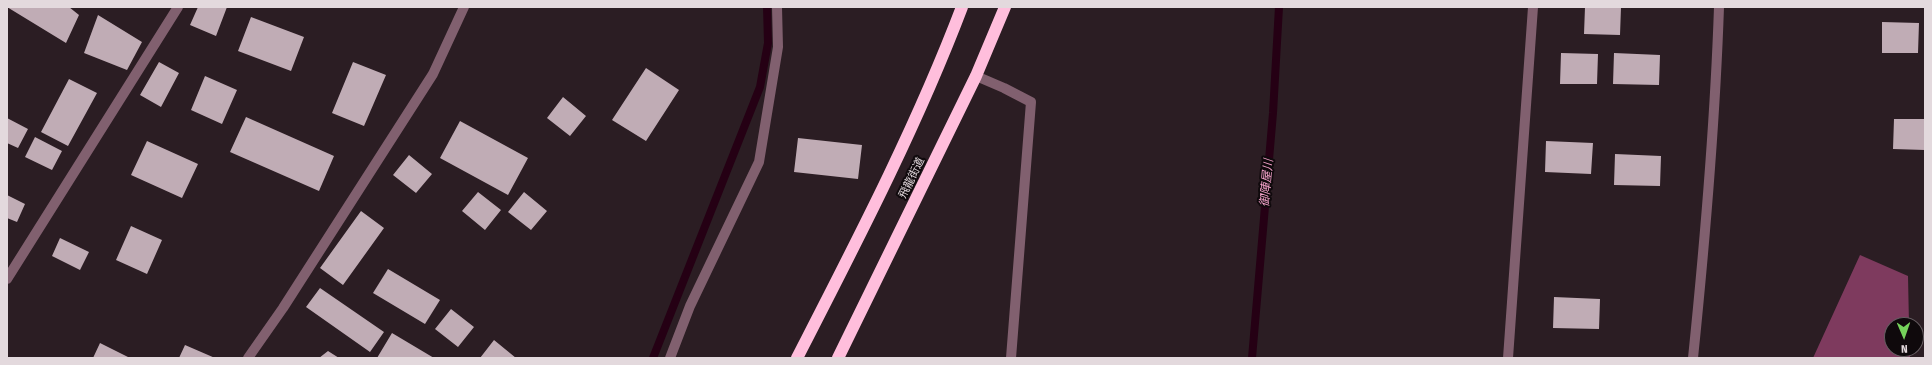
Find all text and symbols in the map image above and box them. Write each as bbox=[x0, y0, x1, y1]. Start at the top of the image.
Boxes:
street label: 飛龍街道 bbox=[896, 155, 928, 201]
water label: 御陣屋川 bbox=[1258, 158, 1276, 208]
north arrow bbox=[1884, 317, 1924, 357]
text: N bbox=[1901, 342, 1908, 355]

